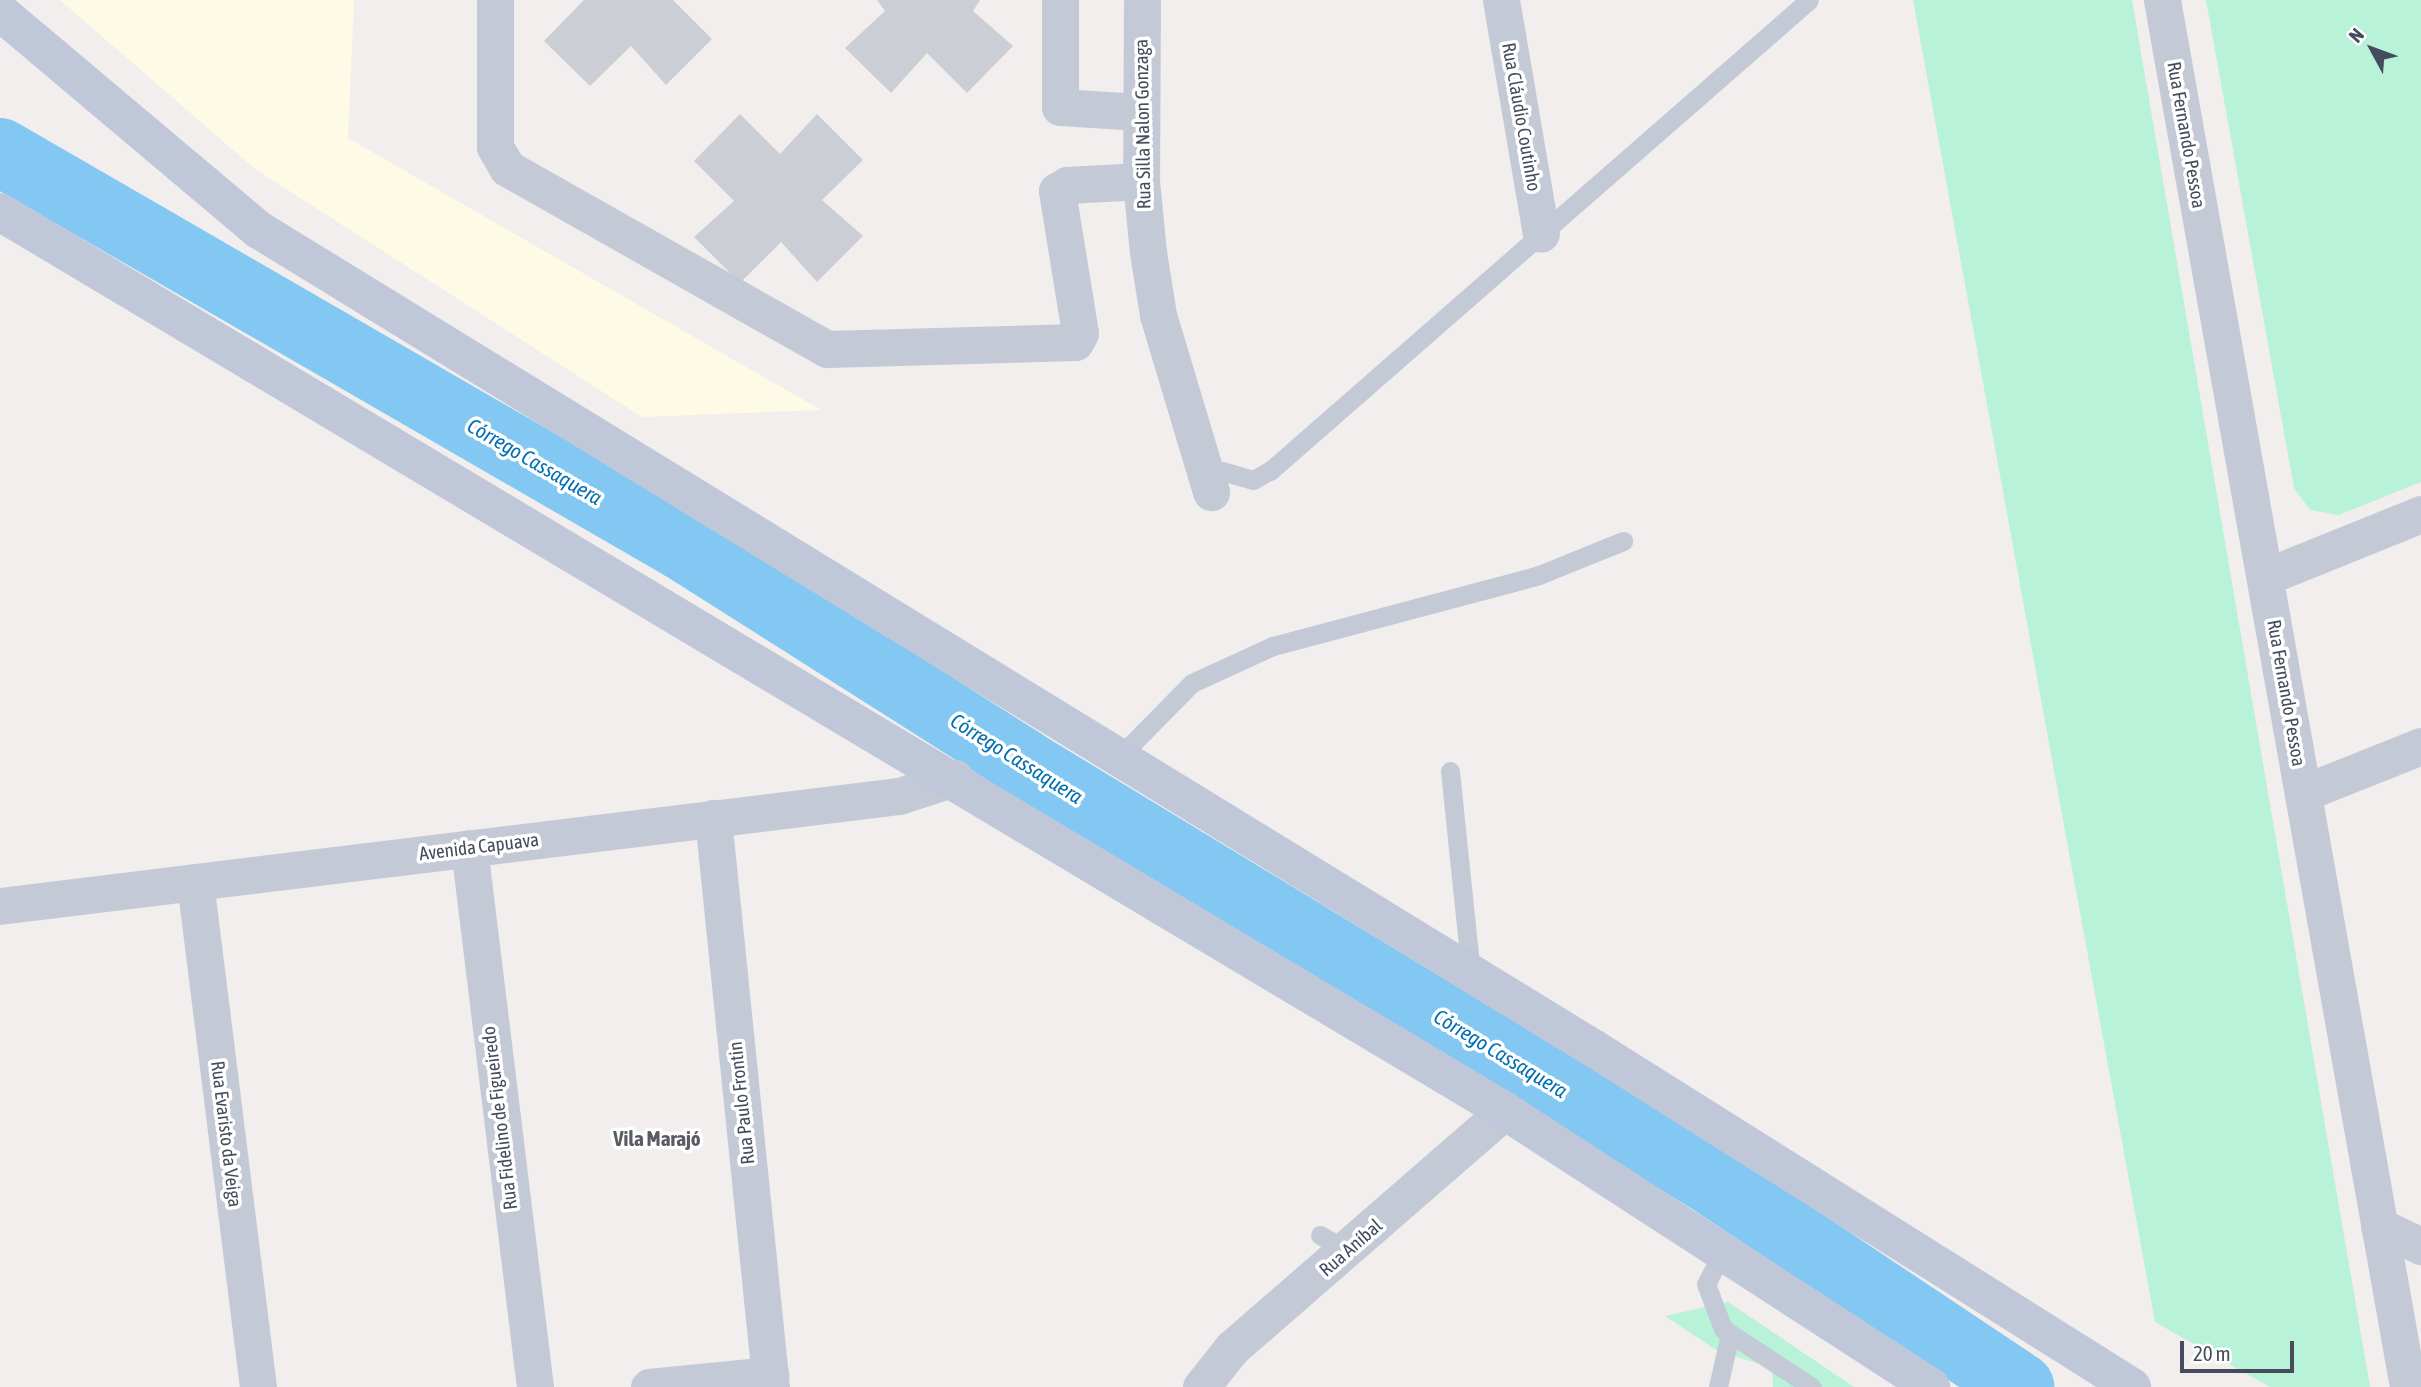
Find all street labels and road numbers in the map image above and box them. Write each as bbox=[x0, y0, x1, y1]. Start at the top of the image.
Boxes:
street label: Rua Silla Nalon Gonzaga bbox=[1130, 39, 1156, 209]
street label: Rua Cláudio Coutinho bbox=[1497, 41, 1545, 193]
street label: Rua Fernando Pessoa bbox=[2162, 60, 2210, 210]
street label: Rua Fernando Pessoa bbox=[2262, 618, 2310, 768]
street label: Avenida Capuava bbox=[418, 828, 540, 866]
street label: Rua Fidelino de Figueiredo bbox=[477, 1025, 523, 1211]
street label: Rua Paulo Frontin bbox=[724, 1040, 760, 1166]
street label: Rua Evaristo da Veiga bbox=[206, 1060, 246, 1208]
street label: Rua Aníbal bbox=[1315, 1215, 1387, 1281]

